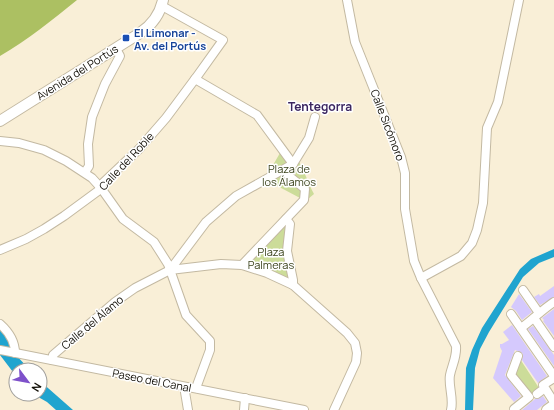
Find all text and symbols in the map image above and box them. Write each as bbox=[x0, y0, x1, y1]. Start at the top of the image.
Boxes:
place label: El Limonar - Av. del Portús bbox=[134, 25, 206, 53]
marker: El Limonar - Av. del Portús bbox=[121, 33, 131, 43]
street label: Avenida del Portús bbox=[33, 41, 121, 103]
street label: Calle Sicómoro bbox=[367, 87, 409, 163]
district label: Tentegorra bbox=[288, 98, 352, 115]
street label: Calle del Roble bbox=[95, 128, 157, 193]
park label: Plaza de los Álamos bbox=[262, 161, 316, 189]
park label: Plaza Palmeras bbox=[248, 244, 294, 272]
street label: Calle del Álamo bbox=[58, 291, 127, 352]
north arrow bbox=[8, 362, 48, 402]
street label: Paseo del Canal bbox=[111, 365, 193, 395]
text: N bbox=[28, 380, 45, 395]

